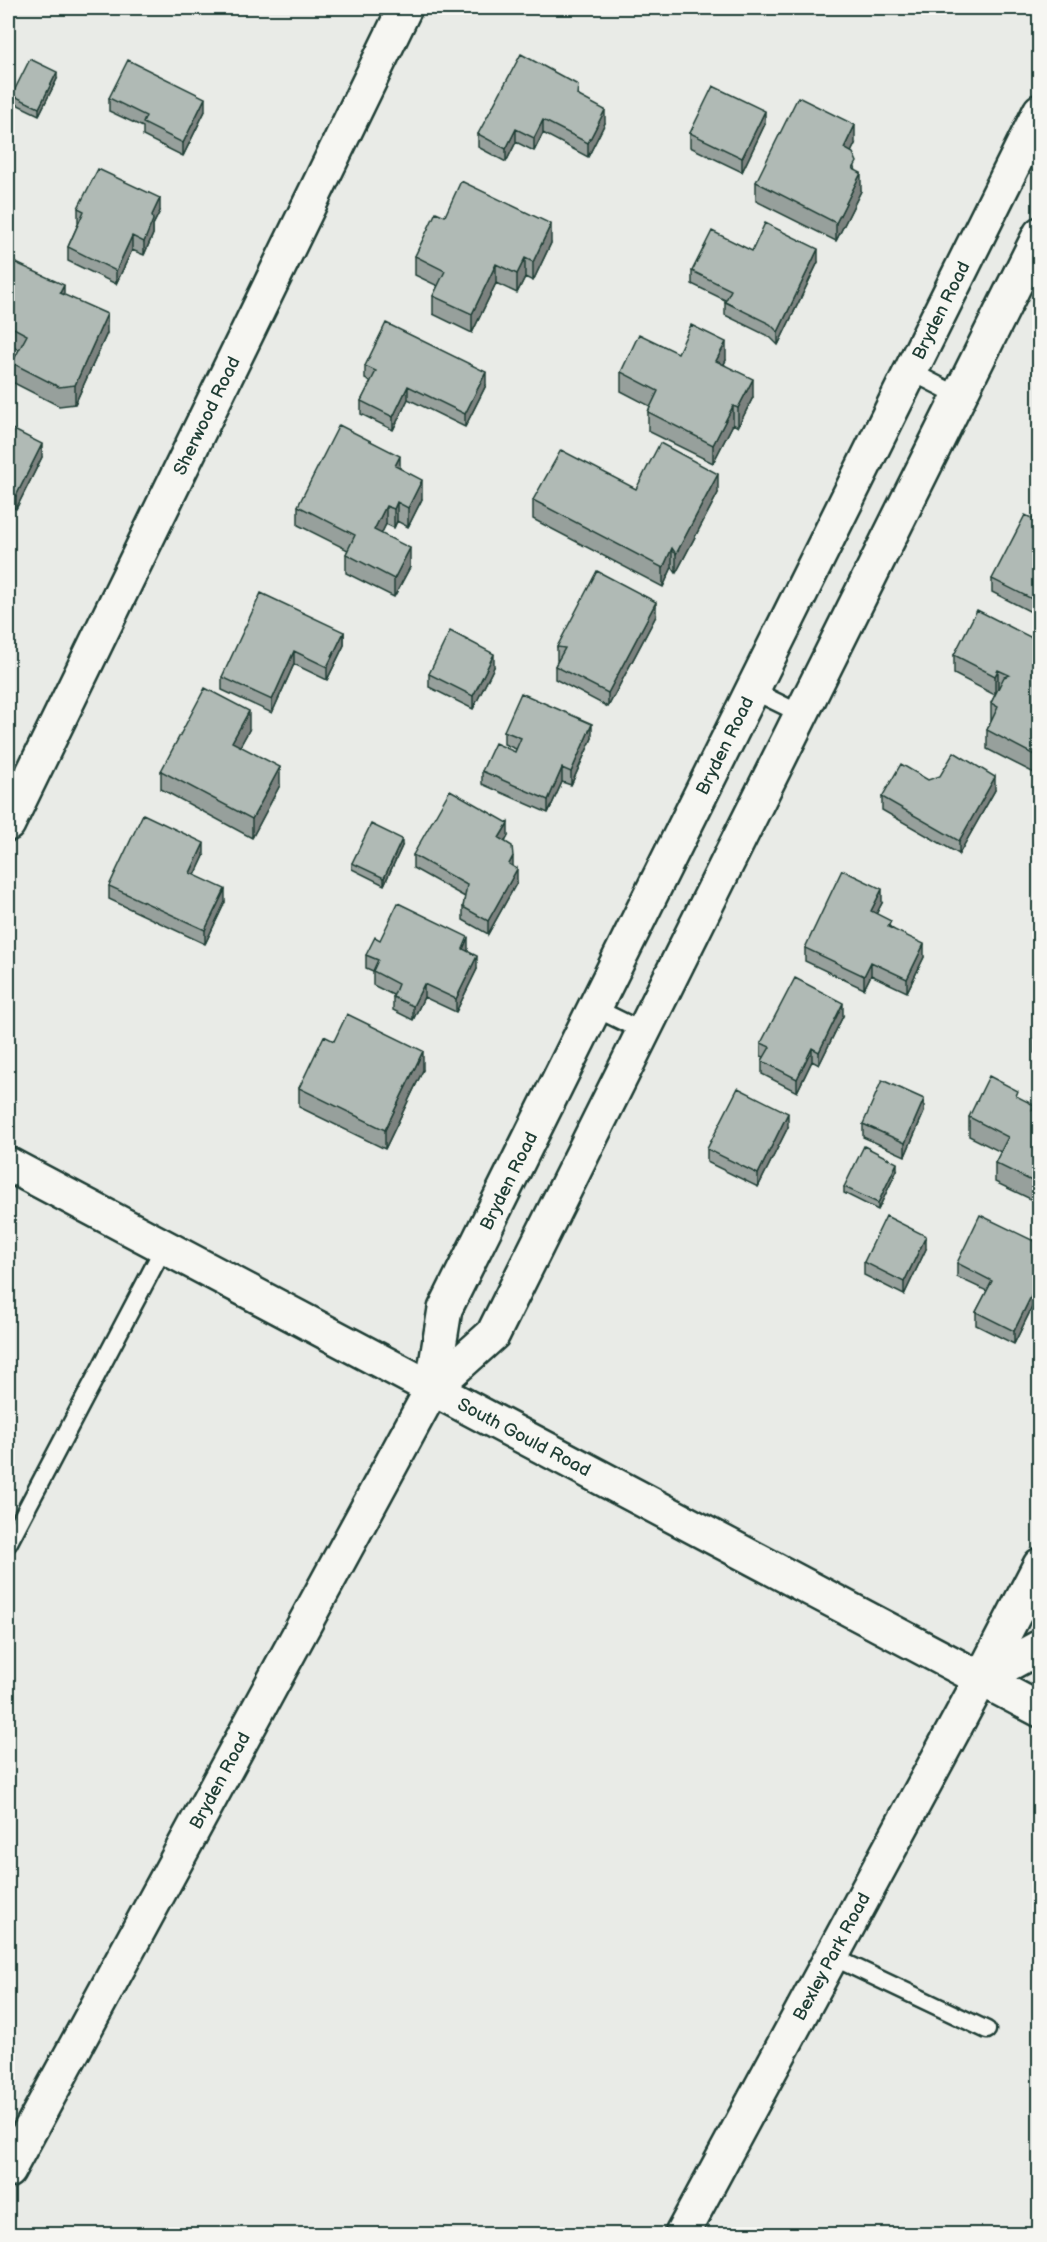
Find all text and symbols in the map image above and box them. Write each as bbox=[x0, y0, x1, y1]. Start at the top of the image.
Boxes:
street label: Bryden Road bbox=[908, 258, 975, 363]
street label: Sherwood Road bbox=[169, 353, 245, 479]
street label: Bryden Road bbox=[692, 693, 758, 799]
street label: Bryden Road bbox=[476, 1129, 542, 1234]
street label: South Gould Road bbox=[454, 1394, 594, 1481]
street label: Bryden Road bbox=[185, 1729, 255, 1833]
street label: Bexley Park Road bbox=[789, 1889, 875, 2024]

